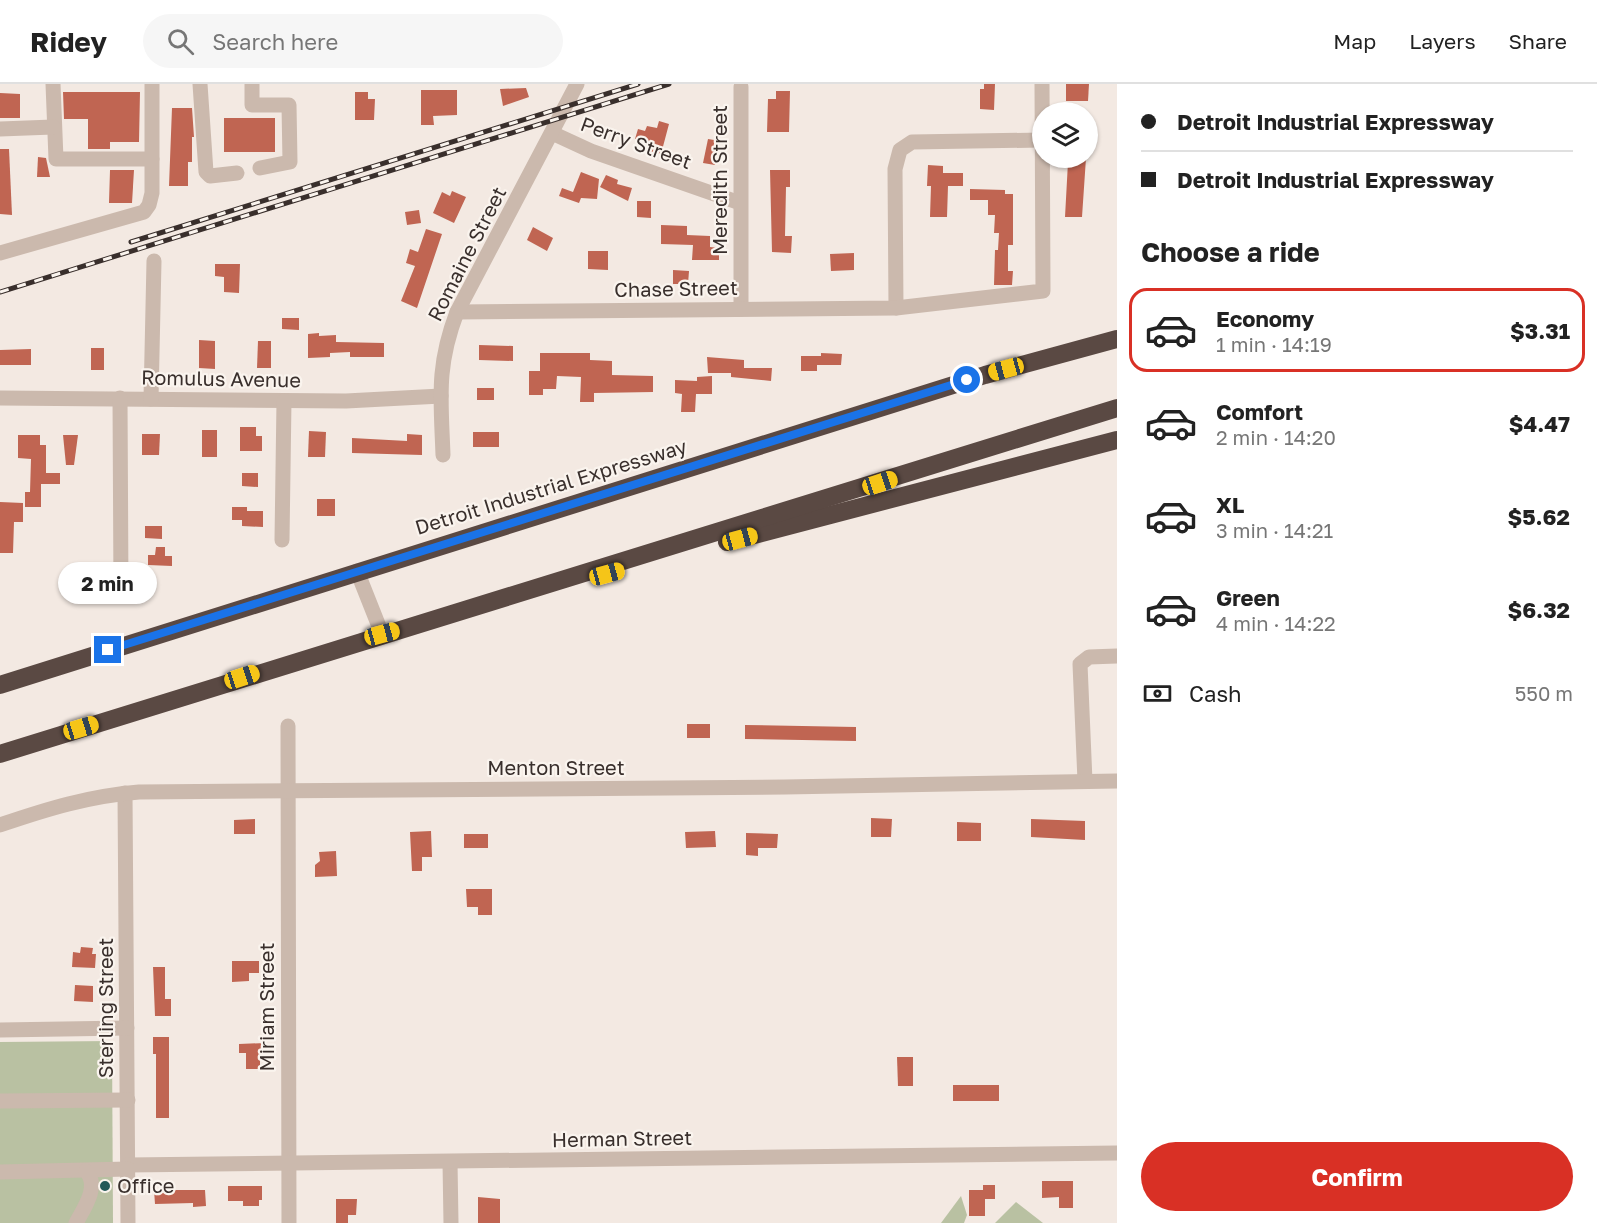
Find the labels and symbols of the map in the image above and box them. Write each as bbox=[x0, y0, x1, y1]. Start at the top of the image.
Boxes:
street label: Meredith Street bbox=[707, 105, 731, 255]
street label: Perry Street bbox=[578, 111, 695, 173]
street label: Romaine Street bbox=[422, 182, 510, 325]
street label: Chase Street bbox=[614, 275, 738, 301]
car bbox=[986, 356, 1026, 382]
street label: Romulus Avenue bbox=[141, 365, 301, 391]
route start bbox=[953, 366, 980, 393]
street label: Detroit Industrial Expressway bbox=[412, 433, 689, 539]
car bbox=[860, 469, 900, 497]
car bbox=[720, 526, 760, 552]
car bbox=[587, 561, 627, 587]
callout: 2 min bbox=[58, 563, 158, 605]
car bbox=[362, 621, 402, 647]
route end bbox=[94, 636, 121, 663]
car bbox=[222, 663, 262, 691]
car bbox=[61, 714, 101, 742]
street label: Menton Street bbox=[487, 755, 625, 779]
street label: Sterling Street bbox=[93, 938, 117, 1078]
street label: Miriam Street bbox=[254, 943, 278, 1071]
street label: Herman Street bbox=[552, 1125, 692, 1151]
place label: Office bbox=[117, 1173, 174, 1197]
marker: Office bbox=[98, 1179, 112, 1193]

